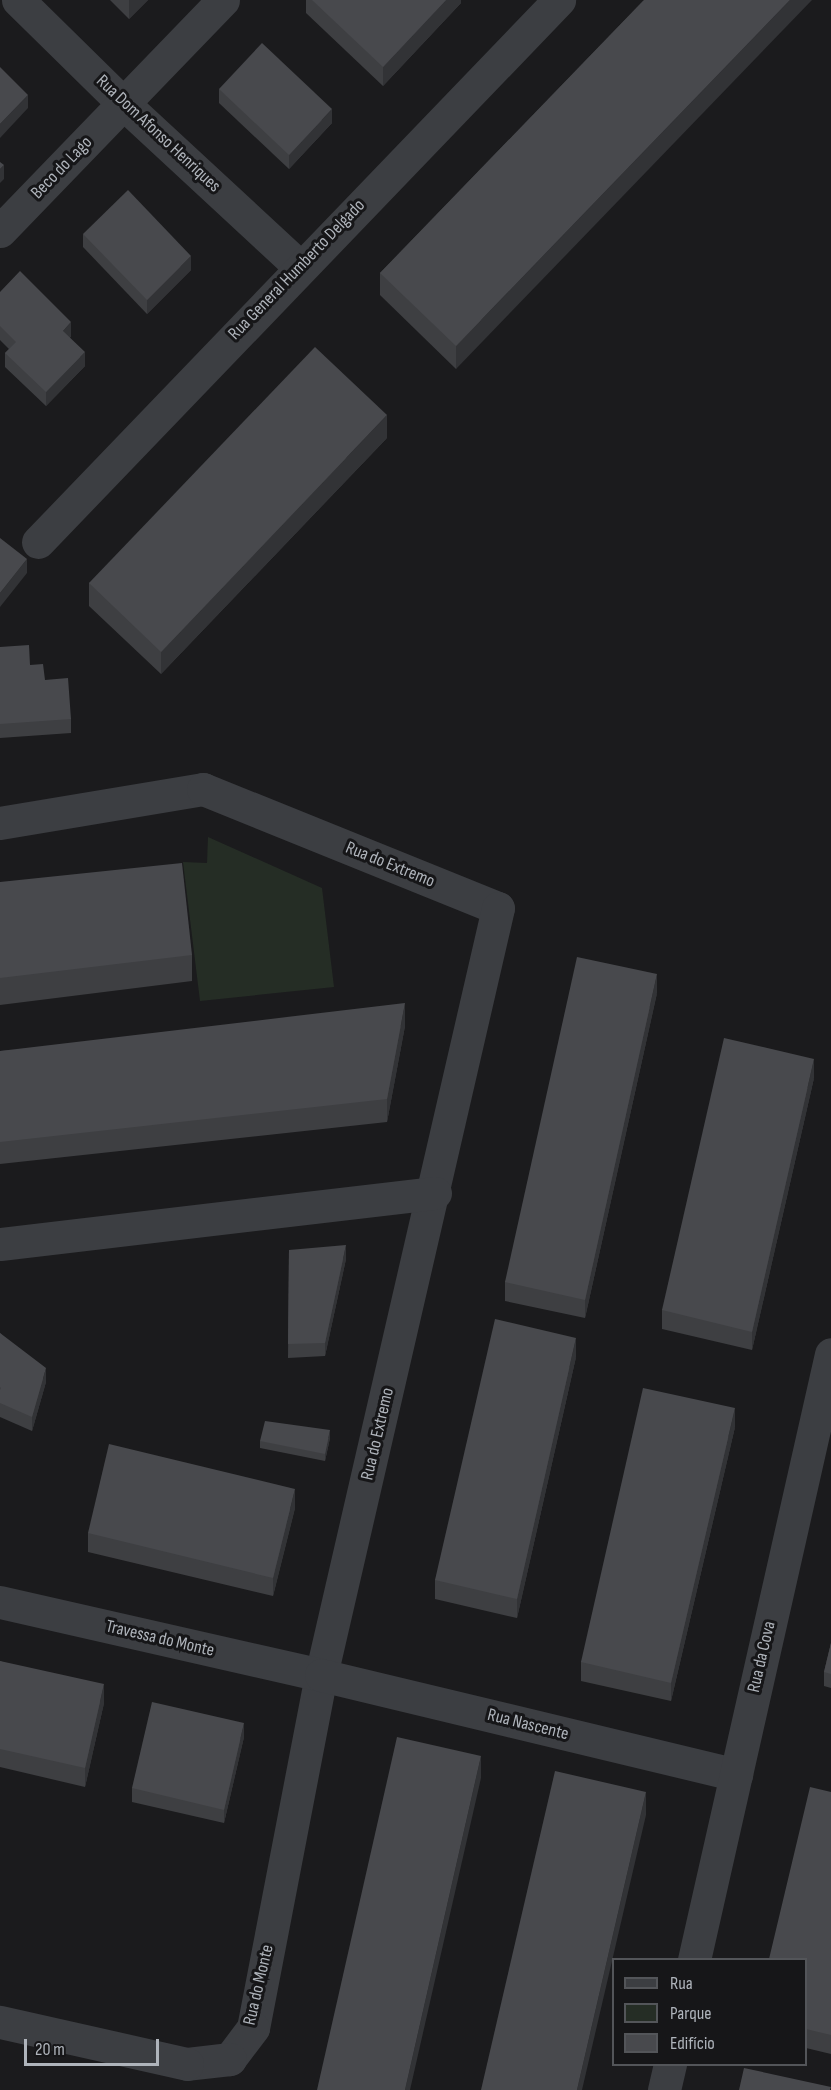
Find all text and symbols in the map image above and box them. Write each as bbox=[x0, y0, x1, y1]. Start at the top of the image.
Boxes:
street label: Rua Dom Afonso Henriques bbox=[91, 71, 225, 197]
street label: Beco do Lago bbox=[27, 132, 97, 204]
street label: Rua General Humberto Delgado bbox=[224, 195, 370, 345]
street label: Rua do Extremo bbox=[342, 837, 438, 893]
street label: Rua do Extremo bbox=[357, 1386, 399, 1482]
street label: Travessa do Monte bbox=[104, 1616, 216, 1662]
street label: Rua da Cova bbox=[743, 1619, 781, 1695]
street label: Rua Nascente bbox=[485, 1704, 571, 1746]
street label: Rua do Monte bbox=[239, 1943, 279, 2027]
legend bbox=[612, 1958, 807, 2066]
text: Rua bbox=[670, 1973, 693, 1994]
text: Parque bbox=[670, 2003, 711, 2024]
scale bar bbox=[27, 2027, 162, 2065]
text: Edifício bbox=[670, 2033, 715, 2054]
text: 20 m bbox=[35, 2039, 65, 2060]

